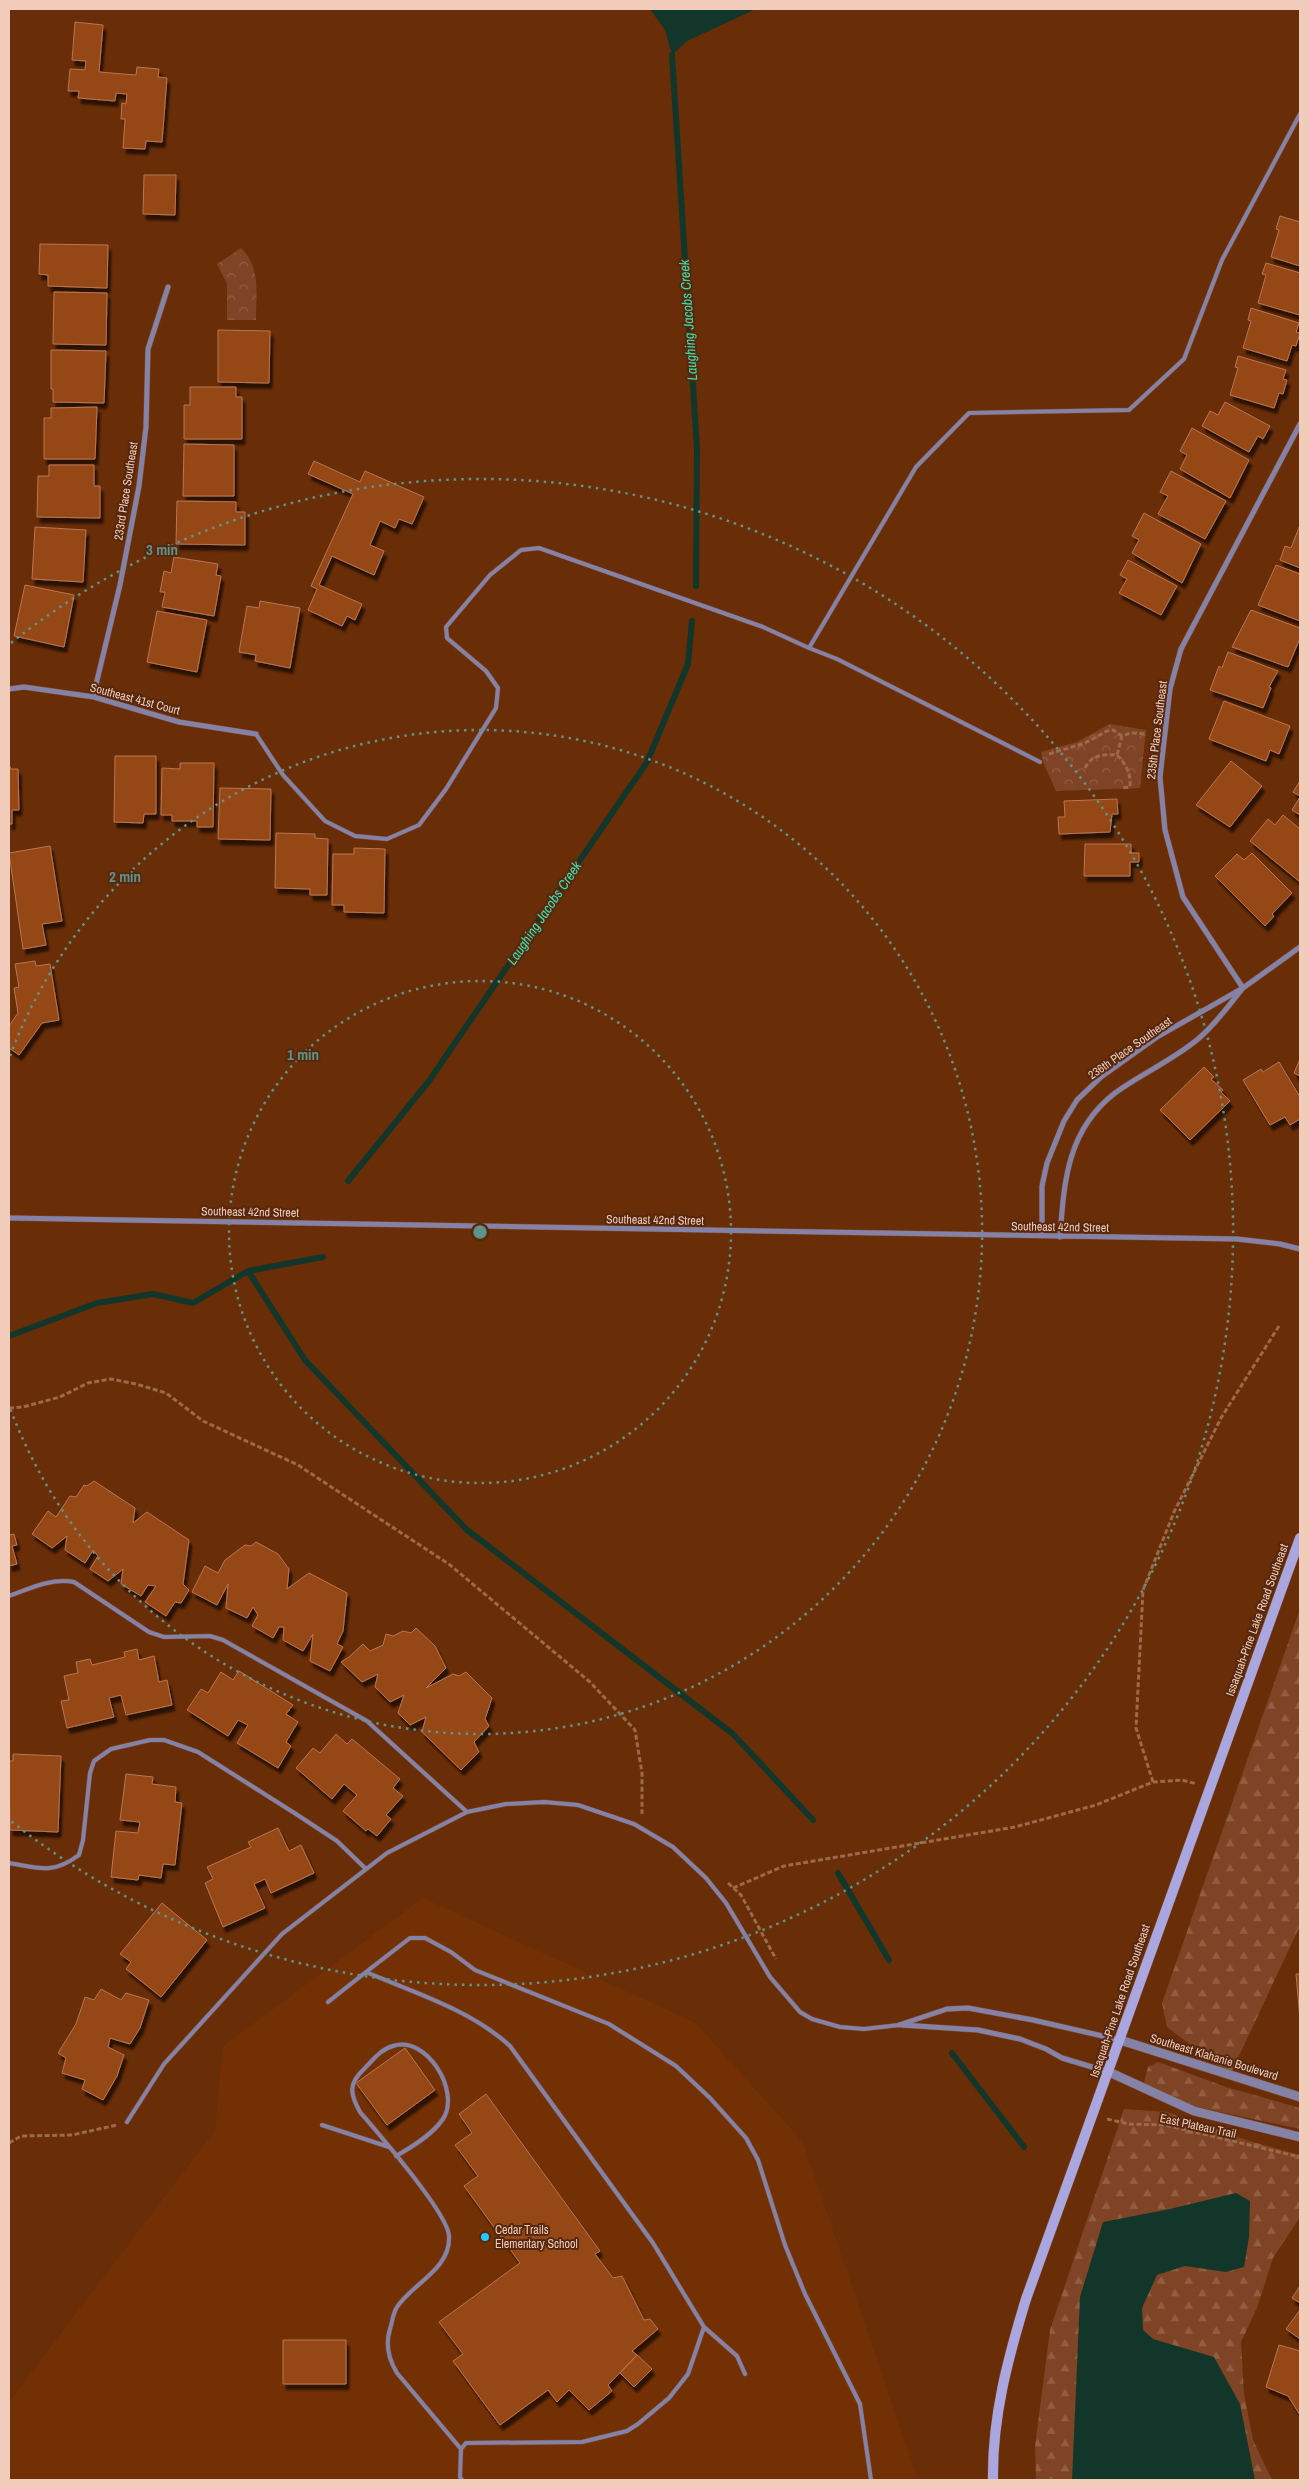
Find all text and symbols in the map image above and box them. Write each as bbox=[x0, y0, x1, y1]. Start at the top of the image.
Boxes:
water label: Laughing Jacobs Creek bbox=[675, 258, 701, 381]
street label: 233rd Place Southeast bbox=[110, 440, 142, 541]
text: 3 min bbox=[146, 539, 178, 560]
street label: Southeast 41st Court bbox=[88, 679, 182, 719]
street label: 235th Place Southeast bbox=[1143, 680, 1171, 780]
water label: Laughing Jacobs Creek bbox=[503, 857, 586, 968]
text: 2 min bbox=[109, 866, 141, 887]
street label: 236th Place Southeast bbox=[1085, 1013, 1175, 1083]
text: 1 min bbox=[287, 1044, 319, 1065]
street label: Southeast 42nd Street bbox=[201, 1203, 299, 1221]
street label: Southeast 42nd Street bbox=[606, 1211, 704, 1229]
street label: Southeast 42nd Street bbox=[1011, 1218, 1109, 1236]
centre of rings bbox=[471, 1223, 489, 1241]
street label: Issaquah-Pine Lake Road Southeast bbox=[1222, 1541, 1292, 1698]
street label: Issaquah-Pine Lake Road Southeast bbox=[1086, 1922, 1154, 2080]
street label: Southeast Klahanie Boulevard bbox=[1148, 2030, 1280, 2084]
street label: East Plateau Trail bbox=[1158, 2110, 1238, 2142]
place label: Cedar Trails Elementary School bbox=[495, 2222, 578, 2252]
marker: Cedar Trails Elementary School bbox=[479, 2231, 491, 2243]

